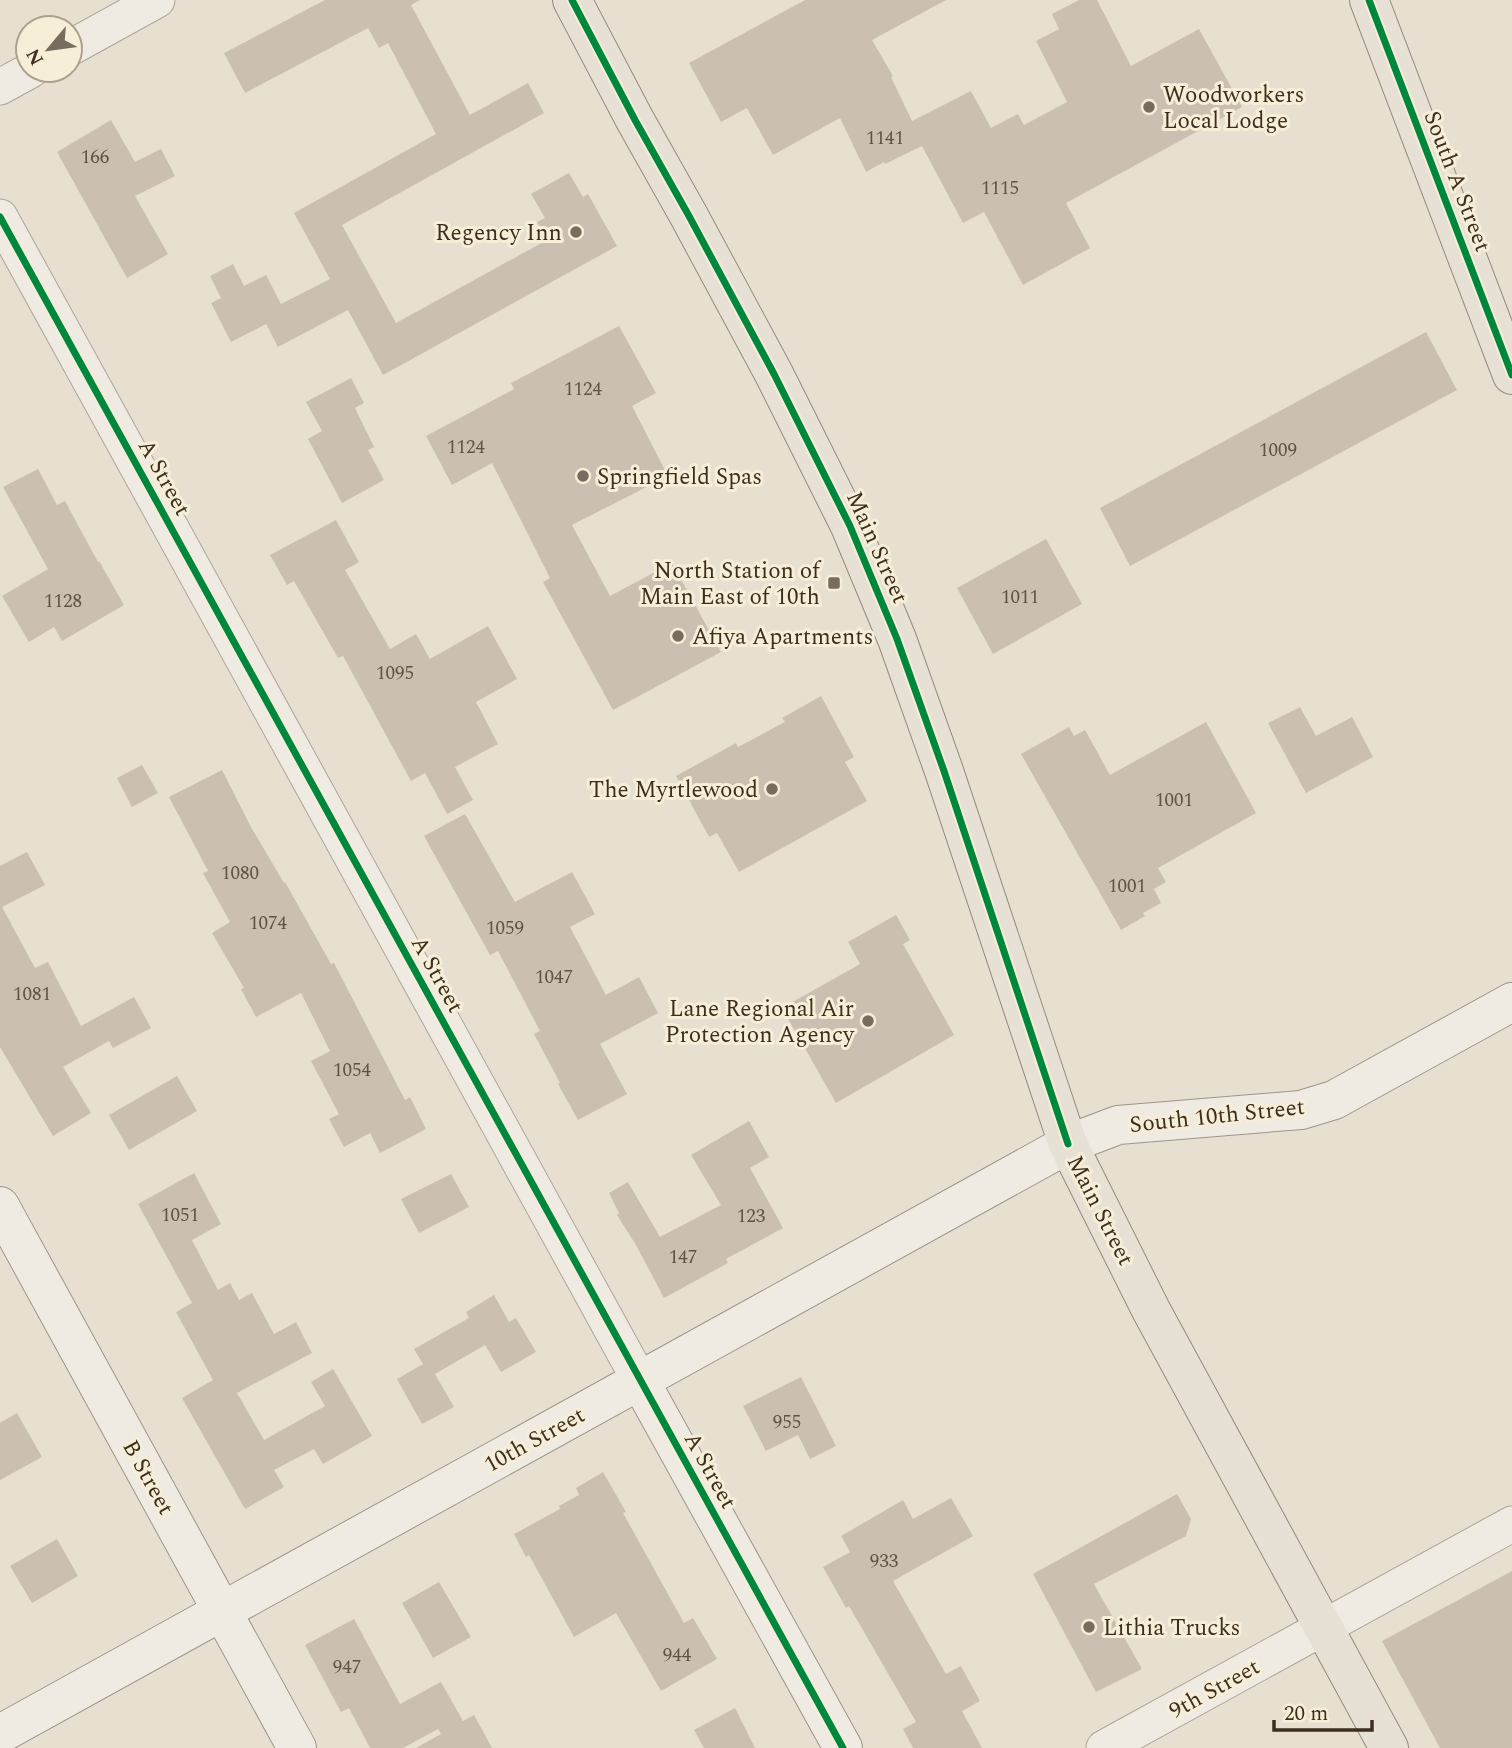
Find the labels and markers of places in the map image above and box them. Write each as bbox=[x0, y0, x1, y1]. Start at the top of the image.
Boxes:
place label: Woodworkers Local Lodge bbox=[1163, 78, 1304, 139]
marker: Woodworkers Local Lodge bbox=[1141, 99, 1157, 115]
place label: Regency Inn bbox=[435, 216, 562, 251]
marker: Regency Inn bbox=[568, 224, 584, 240]
place label: Springfield Spas bbox=[597, 460, 762, 495]
marker: Springfield Spas bbox=[575, 468, 591, 484]
place label: North Station of Main East of 10th bbox=[640, 554, 822, 615]
marker: North Station of Main East of 10th bbox=[826, 575, 842, 591]
place label: Afiya Apartments bbox=[692, 620, 873, 655]
marker: Afiya Apartments bbox=[670, 628, 686, 644]
place label: The Myrtlewood bbox=[589, 773, 758, 808]
marker: The Myrtlewood bbox=[764, 781, 780, 797]
place label: Lane Regional Air Protection Agency bbox=[665, 992, 855, 1053]
marker: Lane Regional Air Protection Agency bbox=[860, 1013, 876, 1029]
place label: Lithia Trucks bbox=[1103, 1611, 1241, 1646]
marker: Lithia Trucks bbox=[1081, 1619, 1097, 1635]

